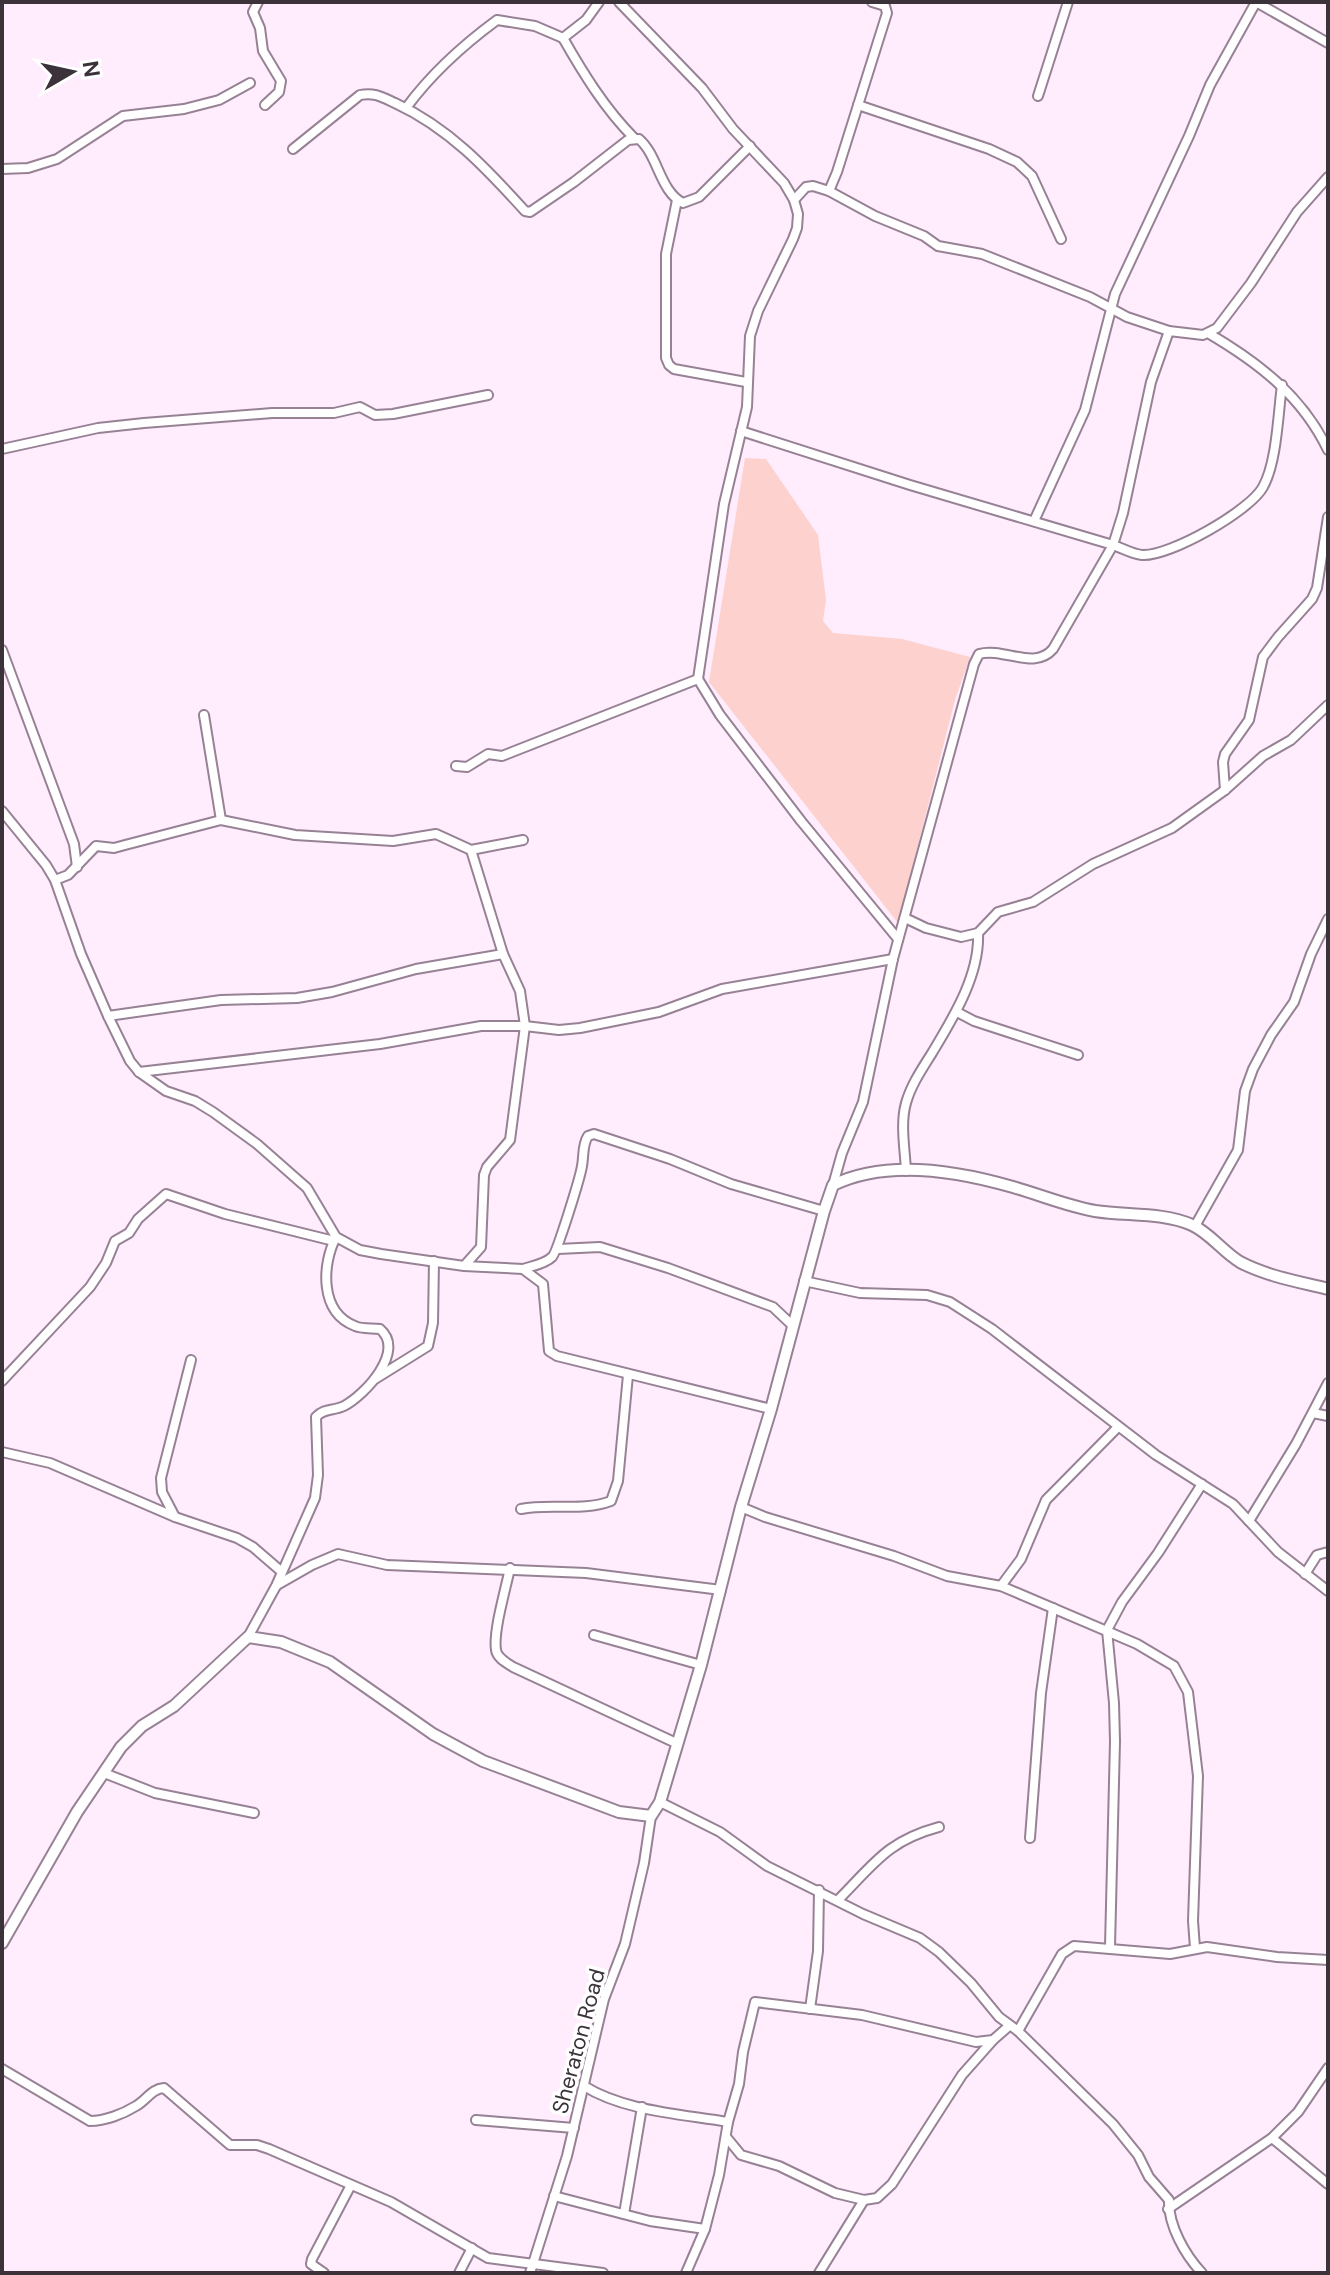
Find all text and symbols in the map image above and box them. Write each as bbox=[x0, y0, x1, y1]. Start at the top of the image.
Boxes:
north arrow bbox=[32, 32, 112, 112]
text: N bbox=[76, 59, 107, 79]
street label: Sheraton Road bbox=[545, 1966, 612, 2117]

